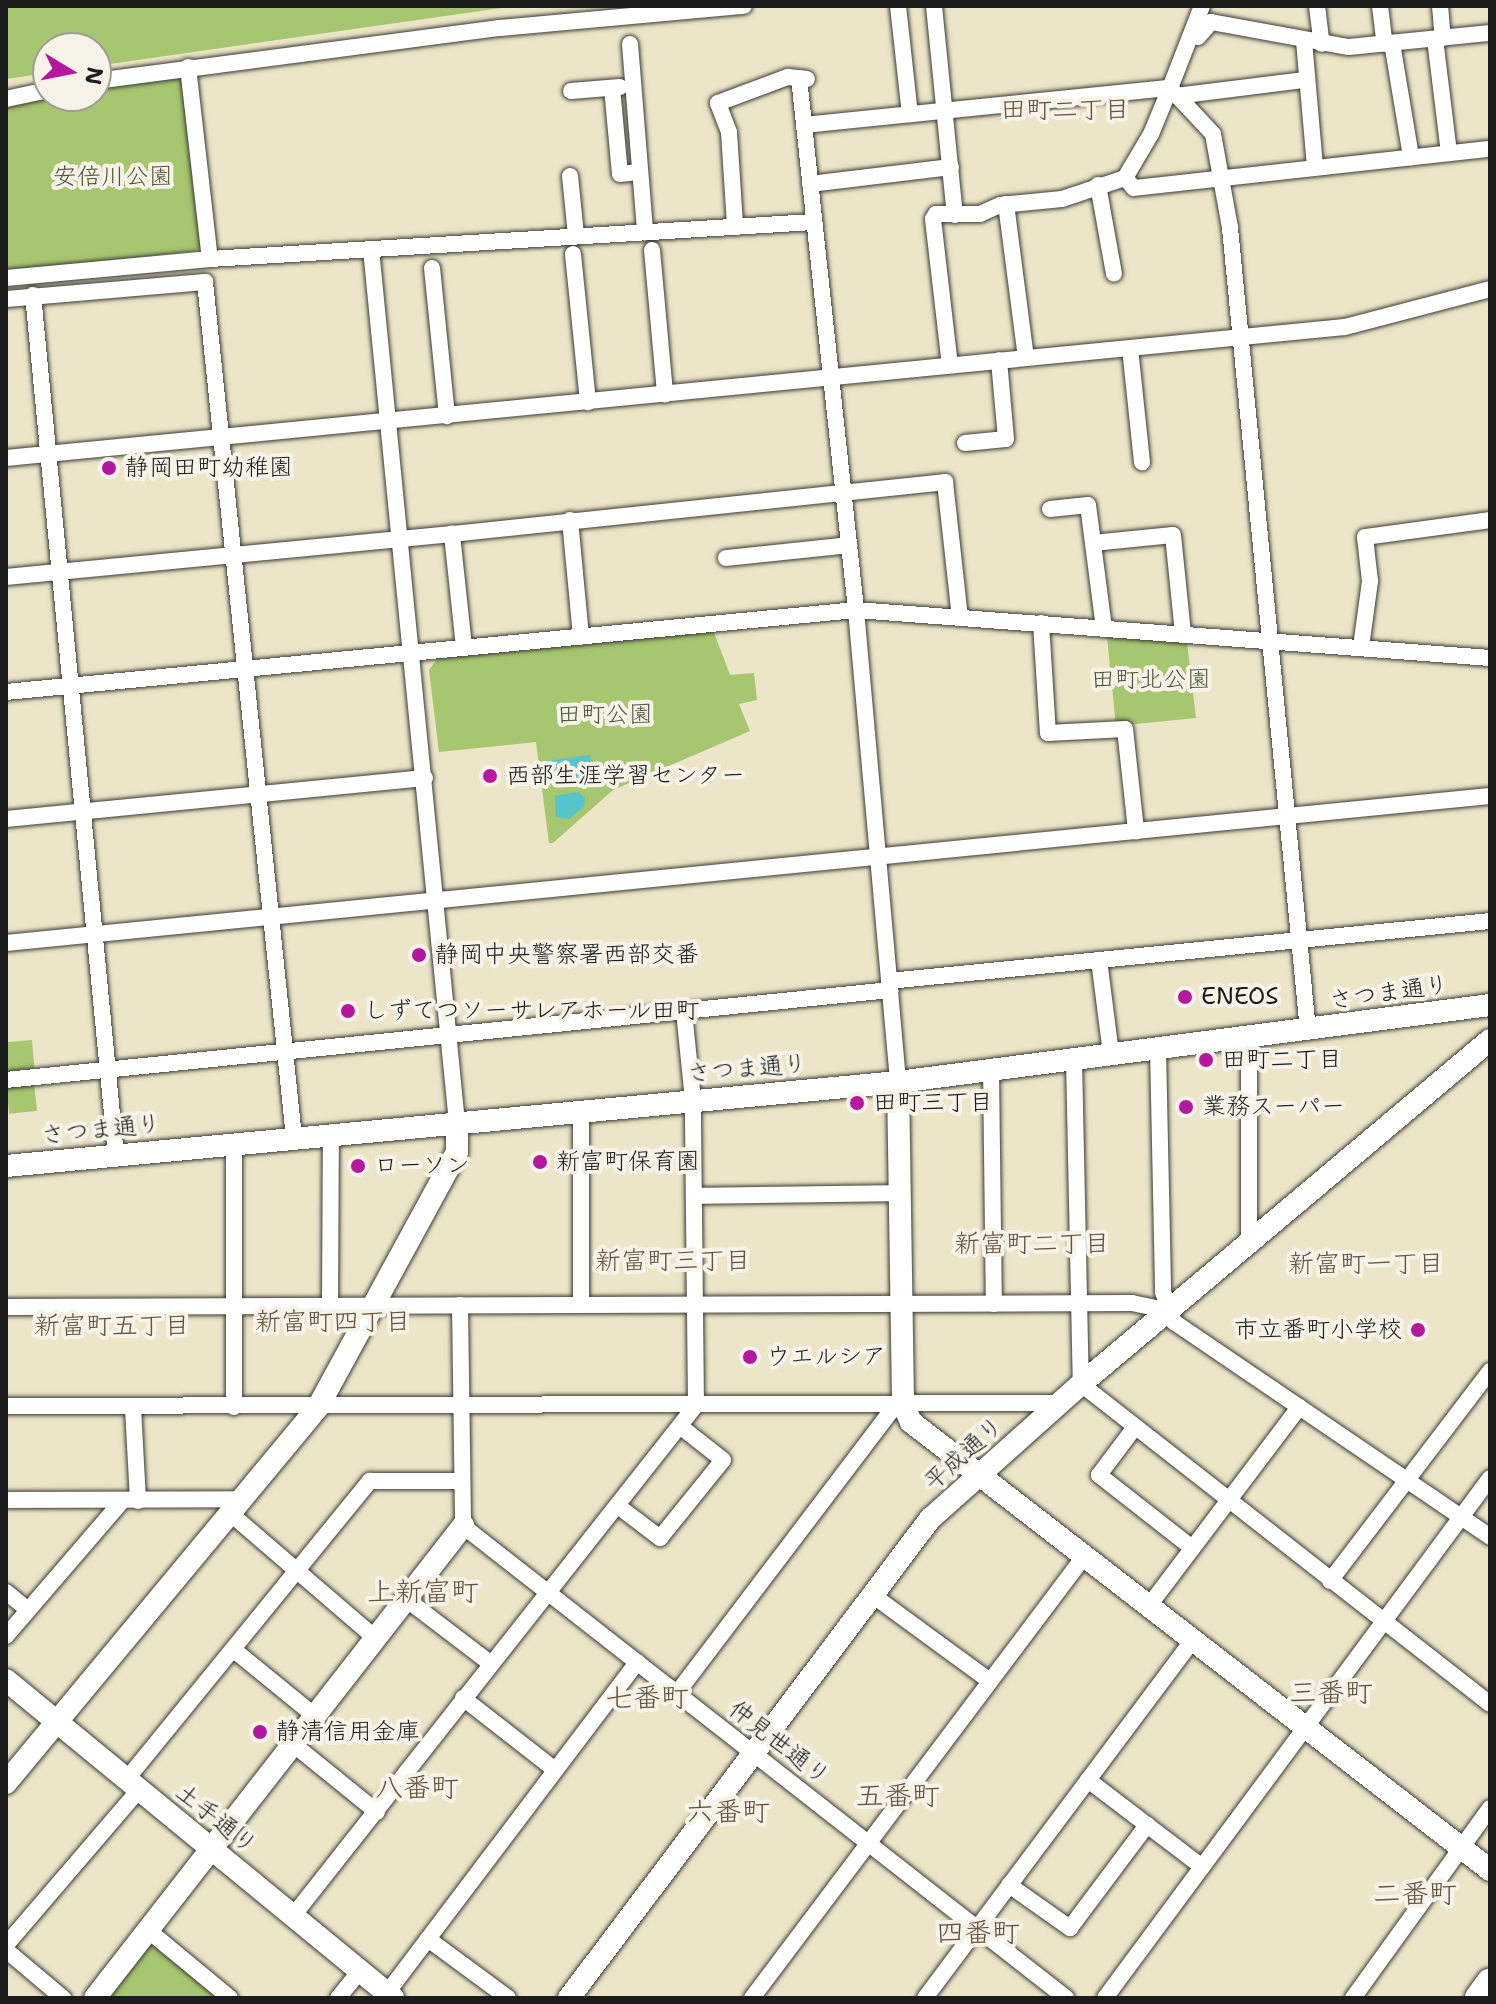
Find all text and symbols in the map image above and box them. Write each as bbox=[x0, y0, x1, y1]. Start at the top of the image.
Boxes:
north arrow bbox=[32, 32, 112, 112]
text: N bbox=[78, 65, 110, 87]
district label: 田町二丁目 bbox=[1000, 93, 1130, 125]
park label: 安倍川公園 bbox=[53, 163, 173, 191]
place label: 静岡田町幼稚園 bbox=[125, 454, 293, 482]
marker: 静岡田町幼稚園 bbox=[100, 459, 118, 477]
park label: 田町北公園 bbox=[1091, 666, 1211, 694]
park label: 田町公園 bbox=[557, 701, 653, 729]
place label: 西部生涯学習センター bbox=[506, 762, 746, 790]
marker: 西部生涯学習センター bbox=[481, 767, 499, 785]
place label: 静岡中央警察署西部交番 bbox=[435, 941, 699, 969]
marker: 静岡中央警察署西部交番 bbox=[410, 946, 428, 964]
street label: さつま通り bbox=[1328, 970, 1450, 1016]
place label: ENEOS bbox=[1201, 983, 1279, 1011]
marker: ENEOS bbox=[1176, 988, 1194, 1006]
place label: しずてつソーサレアホール田町 bbox=[364, 997, 700, 1025]
marker: しずてつソーサレアホール田町 bbox=[339, 1002, 357, 1020]
place label: 田町二丁目 bbox=[1222, 1046, 1342, 1074]
street label: さつま通り bbox=[686, 1049, 808, 1089]
marker: 田町二丁目 bbox=[1197, 1051, 1215, 1069]
place label: 田町三丁目 bbox=[873, 1089, 993, 1117]
place label: 業務スーパー bbox=[1202, 1093, 1345, 1121]
marker: 田町三丁目 bbox=[848, 1094, 866, 1112]
marker: 業務スーパー bbox=[1177, 1098, 1195, 1116]
street label: さつま通り bbox=[40, 1109, 162, 1151]
place label: 新富町保育園 bbox=[556, 1148, 700, 1176]
place label: ローソン bbox=[374, 1152, 470, 1180]
marker: 新富町保育園 bbox=[531, 1153, 549, 1171]
marker: ローソン bbox=[349, 1157, 367, 1175]
district label: 新富町二丁目 bbox=[954, 1227, 1110, 1259]
district label: 新富町三丁目 bbox=[595, 1244, 751, 1276]
district label: 新富町一丁目 bbox=[1288, 1247, 1444, 1279]
district label: 新富町四丁目 bbox=[255, 1305, 411, 1337]
district label: 新富町五丁目 bbox=[34, 1309, 190, 1341]
place label: 市立番町小学校 bbox=[1234, 1316, 1402, 1344]
marker: 市立番町小学校 bbox=[1409, 1321, 1427, 1339]
place label: ウエルシア bbox=[766, 1343, 886, 1371]
marker: ウエルシア bbox=[741, 1348, 759, 1366]
street label: 平成通り bbox=[919, 1411, 1009, 1497]
district label: 上新富町 bbox=[367, 1574, 479, 1608]
district label: 三番町 bbox=[1289, 1675, 1373, 1709]
district label: 七番町 bbox=[605, 1680, 689, 1714]
street label: 仲見世通り bbox=[723, 1695, 835, 1791]
place label: 静清信用金庫 bbox=[276, 1718, 420, 1746]
marker: 静清信用金庫 bbox=[251, 1723, 269, 1741]
district label: 八番町 bbox=[375, 1770, 459, 1804]
street label: 土手通り bbox=[170, 1778, 262, 1860]
district label: 五番町 bbox=[856, 1778, 940, 1812]
district label: 六番町 bbox=[686, 1794, 770, 1828]
district label: 二番町 bbox=[1373, 1876, 1457, 1910]
district label: 四番町 bbox=[936, 1915, 1020, 1949]

